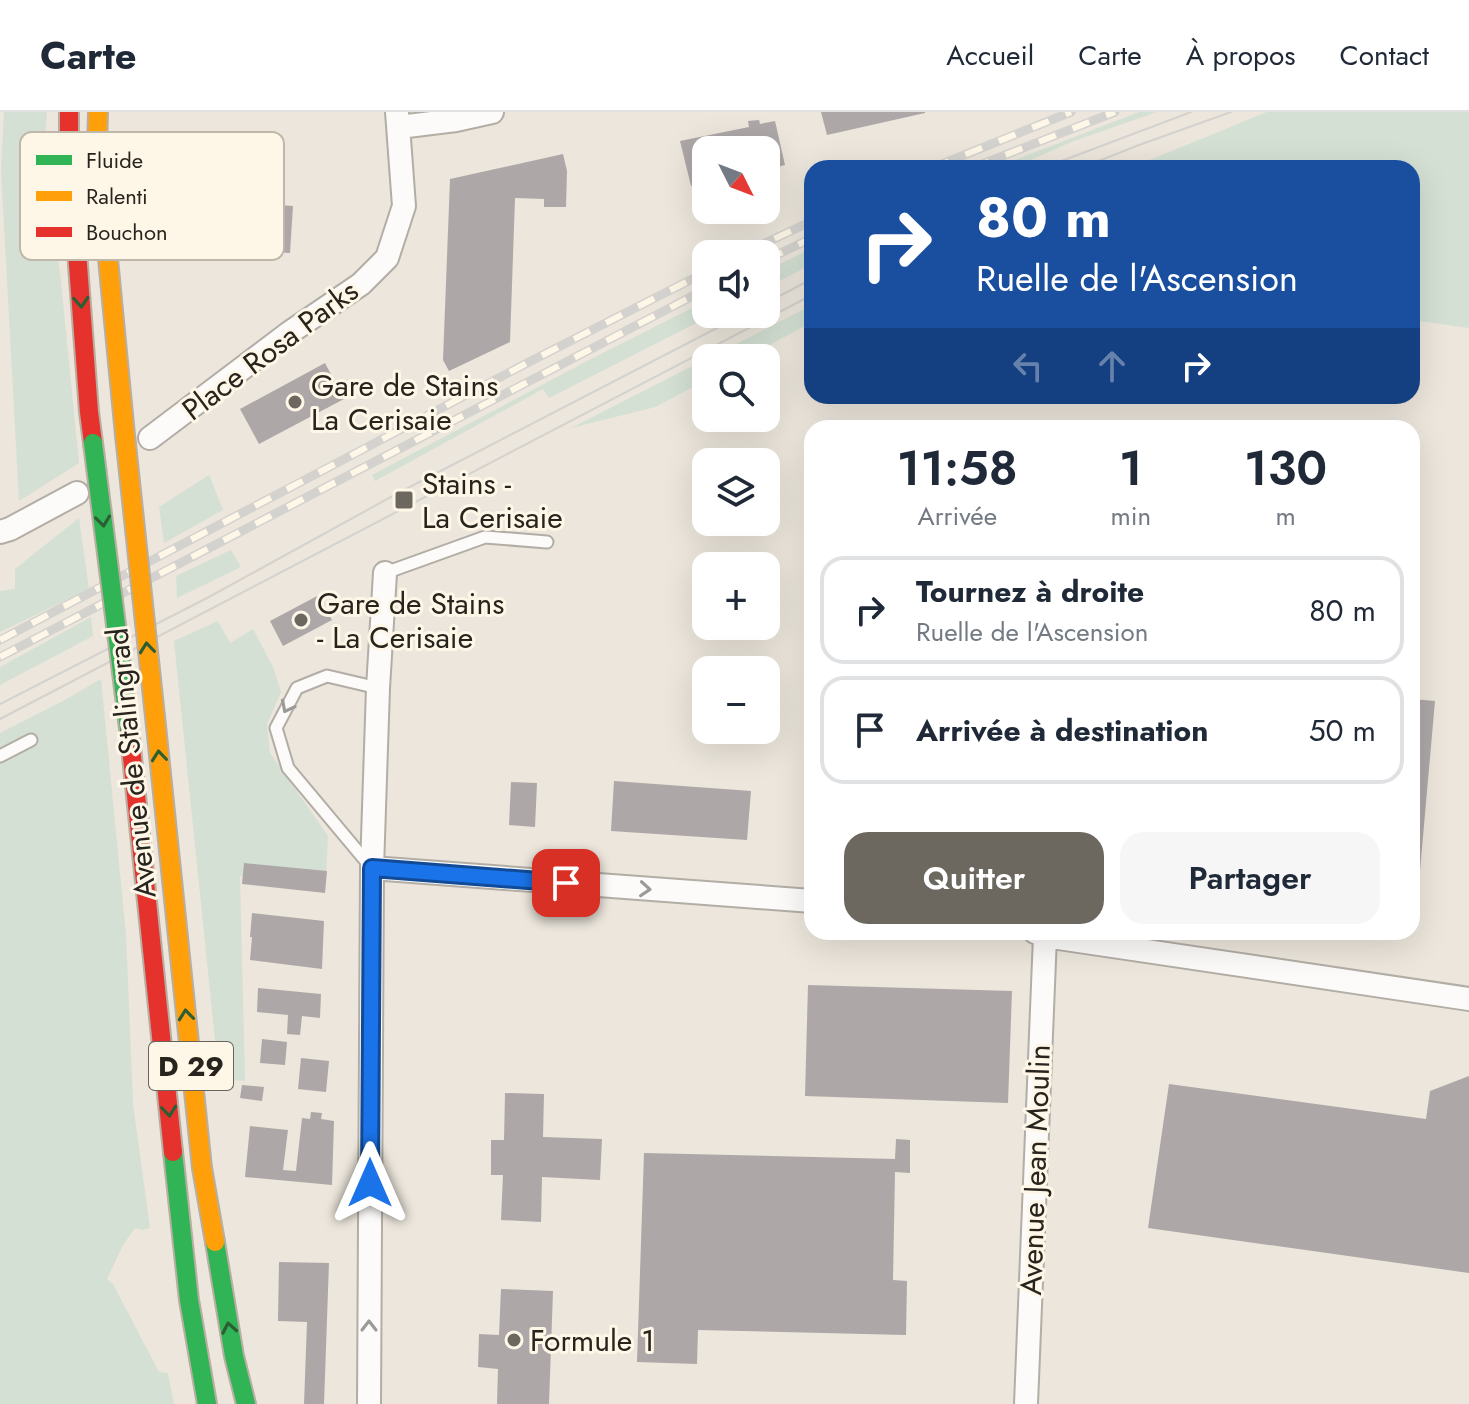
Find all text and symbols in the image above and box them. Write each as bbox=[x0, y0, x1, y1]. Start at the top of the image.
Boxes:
text: Carte bbox=[40, 28, 137, 83]
text: Accueil bbox=[946, 35, 1034, 76]
text: Carte bbox=[1078, 35, 1142, 76]
text: À propos bbox=[1186, 35, 1296, 76]
text: Contact bbox=[1340, 35, 1429, 76]
legend bbox=[20, 132, 284, 260]
north arrow bbox=[692, 136, 780, 224]
map controls bbox=[692, 136, 780, 744]
text: Fluide bbox=[86, 144, 143, 176]
text: 80 m bbox=[976, 177, 1111, 258]
text: Ralenti bbox=[86, 180, 148, 212]
icon: right bbox=[844, 192, 948, 296]
text: Bouchon bbox=[86, 216, 167, 248]
button: sound bbox=[692, 240, 780, 328]
text: Ruelle de l'Ascension bbox=[976, 252, 1298, 304]
street label: Place Rosa Parks bbox=[173, 269, 367, 431]
one-way arrow bbox=[72, 296, 89, 309]
button: search bbox=[692, 344, 780, 432]
icon: left bbox=[1006, 344, 1050, 388]
icon: ahead bbox=[1090, 344, 1134, 388]
icon: right bbox=[1174, 344, 1218, 388]
place label: Gare de Stains La Cerisaie bbox=[311, 364, 498, 441]
marker: Gare de Stains La Cerisaie bbox=[286, 393, 304, 411]
text: 11:58 bbox=[897, 434, 1018, 503]
text: 1 bbox=[1119, 434, 1143, 503]
text: 130 bbox=[1244, 434, 1327, 503]
button: layers bbox=[692, 448, 780, 536]
place label: Stains - La Cerisaie bbox=[422, 462, 563, 539]
marker: Stains - La Cerisaie bbox=[393, 489, 415, 511]
text: Arrivée bbox=[917, 497, 997, 535]
text: min bbox=[1111, 497, 1151, 535]
text: m bbox=[1275, 497, 1296, 535]
one-way arrow bbox=[94, 514, 111, 527]
button: + bbox=[692, 552, 780, 640]
text: Tournez à droite bbox=[916, 570, 1144, 613]
place label: Gare de Stains - La Cerisaie bbox=[317, 582, 504, 659]
icon: right bbox=[848, 588, 892, 632]
text: 80 m bbox=[1309, 589, 1376, 632]
marker: Gare de Stains - La Cerisaie bbox=[292, 611, 310, 629]
text: Ruelle de l'Ascension bbox=[916, 613, 1148, 651]
street label: Avenue de Stalingrad bbox=[95, 626, 167, 900]
one-way arrow bbox=[139, 642, 156, 655]
button: − bbox=[692, 656, 780, 744]
one-way arrow bbox=[282, 698, 297, 713]
icon: arrive bbox=[848, 708, 892, 752]
text: Arrivée à destination bbox=[916, 709, 1208, 752]
text: 50 m bbox=[1309, 709, 1376, 752]
one-way arrow bbox=[150, 749, 167, 762]
button: Quitter bbox=[844, 832, 1104, 924]
button: Partager bbox=[1120, 832, 1380, 924]
pin bbox=[532, 849, 600, 917]
icon: arrive bbox=[544, 861, 588, 905]
one-way arrow bbox=[639, 880, 652, 897]
one-way arrow bbox=[177, 1008, 194, 1021]
road number: D 29 bbox=[149, 1042, 233, 1090]
street label: Avenue Jean Moulin bbox=[1009, 1044, 1061, 1296]
one-way arrow bbox=[160, 1105, 177, 1118]
position arrow bbox=[328, 1141, 412, 1225]
one-way arrow bbox=[360, 1319, 378, 1332]
place label: Formule 1 bbox=[530, 1319, 655, 1362]
one-way arrow bbox=[221, 1321, 238, 1335]
marker: Formule 1 bbox=[505, 1331, 523, 1349]

